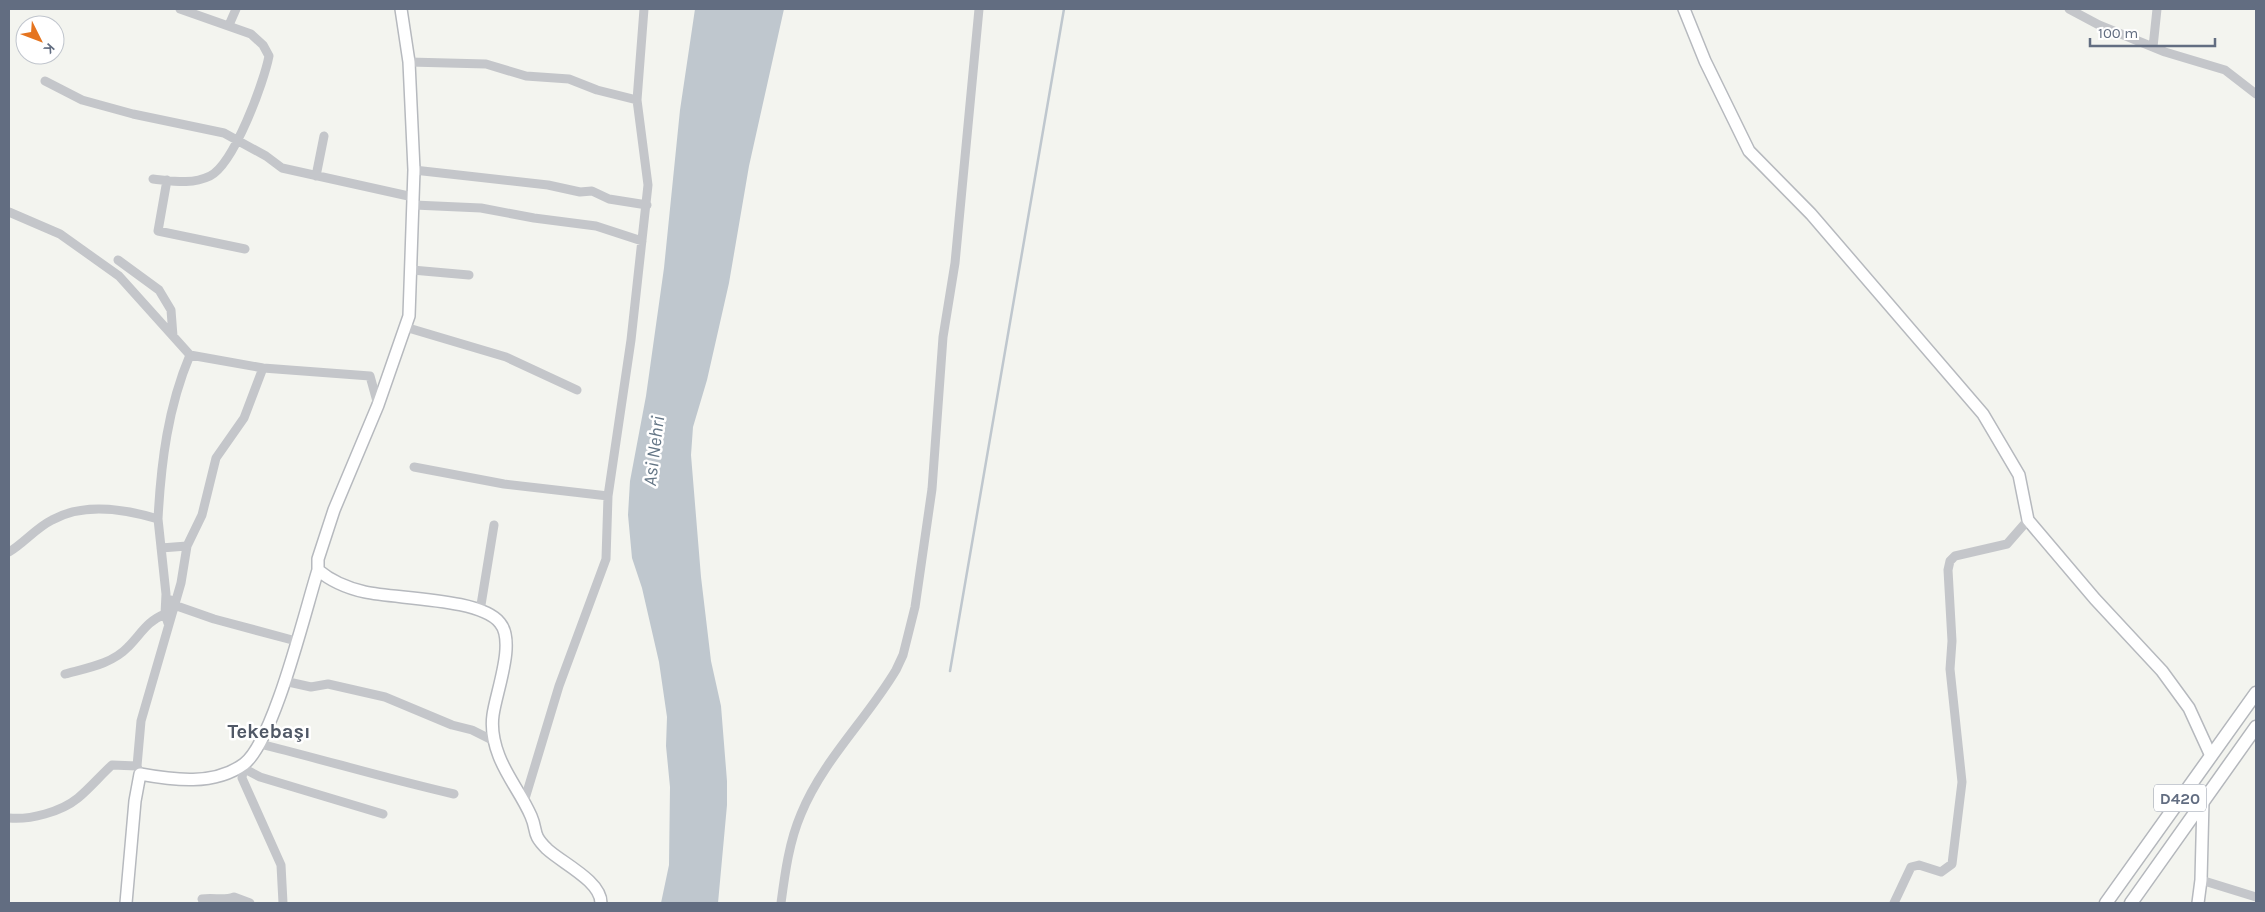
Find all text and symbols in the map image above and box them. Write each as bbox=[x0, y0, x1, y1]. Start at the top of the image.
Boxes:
north arrow bbox=[15, 15, 65, 65]
scale bar bbox=[2090, 15, 2215, 47]
text: 100 m bbox=[2098, 24, 2138, 42]
text: K bbox=[39, 39, 59, 58]
water label: Asi Nehri bbox=[639, 415, 669, 487]
district label: Tekebaşı bbox=[227, 720, 311, 743]
road number: D420 bbox=[2154, 784, 2206, 811]

